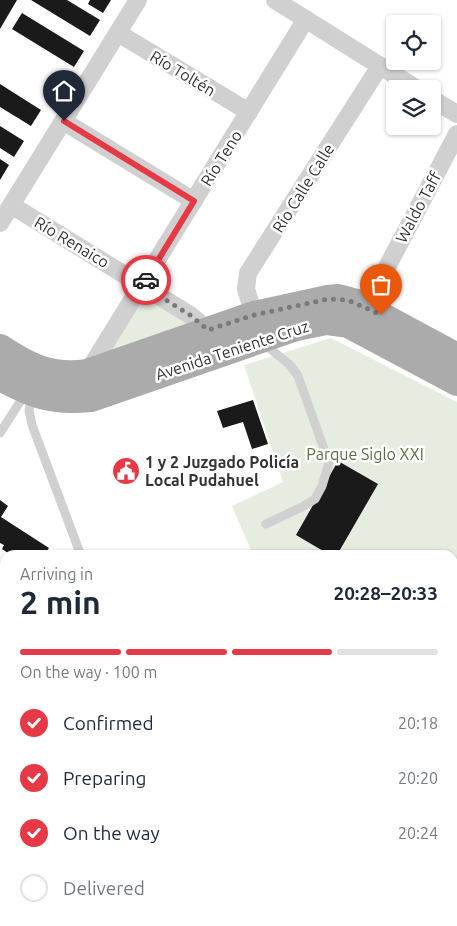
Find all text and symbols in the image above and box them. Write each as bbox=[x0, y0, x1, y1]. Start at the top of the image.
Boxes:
map controls bbox=[386, 15, 441, 135]
button: locate bbox=[386, 15, 441, 70]
street label: Río Toltén bbox=[147, 47, 219, 99]
pin bbox=[43, 70, 85, 121]
icon: home bbox=[50, 77, 78, 105]
button: layers bbox=[386, 80, 441, 135]
street label: Río Teno bbox=[197, 127, 245, 189]
street label: Río Calle Calle bbox=[269, 140, 337, 236]
street label: Waldo Taff bbox=[392, 168, 445, 246]
street label: Río Renaico bbox=[32, 213, 112, 271]
courier bbox=[121, 255, 171, 305]
pin bbox=[360, 264, 402, 315]
icon: car bbox=[132, 266, 160, 294]
icon: bag bbox=[367, 271, 395, 299]
street label: Avenida Teniente Cruz bbox=[153, 317, 311, 383]
park label: Parque Siglo XXI bbox=[306, 445, 424, 463]
place label: 1 y 2 Juzgado Policía Local Pudahuel bbox=[145, 453, 299, 489]
public building icon: 1 y 2 Juzgado Policía Local Pudahuel bbox=[111, 456, 141, 486]
text: Arriving in bbox=[20, 565, 93, 583]
text: 20:28–20:33 bbox=[333, 582, 438, 604]
text: 2 min bbox=[20, 584, 101, 620]
text: On the way · 100 m bbox=[20, 663, 157, 681]
icon: check bbox=[20, 709, 48, 737]
text: Confirmed bbox=[63, 712, 154, 734]
text: 20:18 bbox=[398, 714, 438, 732]
icon: check bbox=[20, 764, 48, 792]
text: Preparing bbox=[63, 767, 147, 789]
text: 20:20 bbox=[398, 769, 438, 787]
icon: check bbox=[20, 819, 48, 847]
text: On the way bbox=[63, 822, 160, 844]
text: 20:24 bbox=[398, 824, 438, 842]
text: Delivered bbox=[63, 877, 145, 899]

